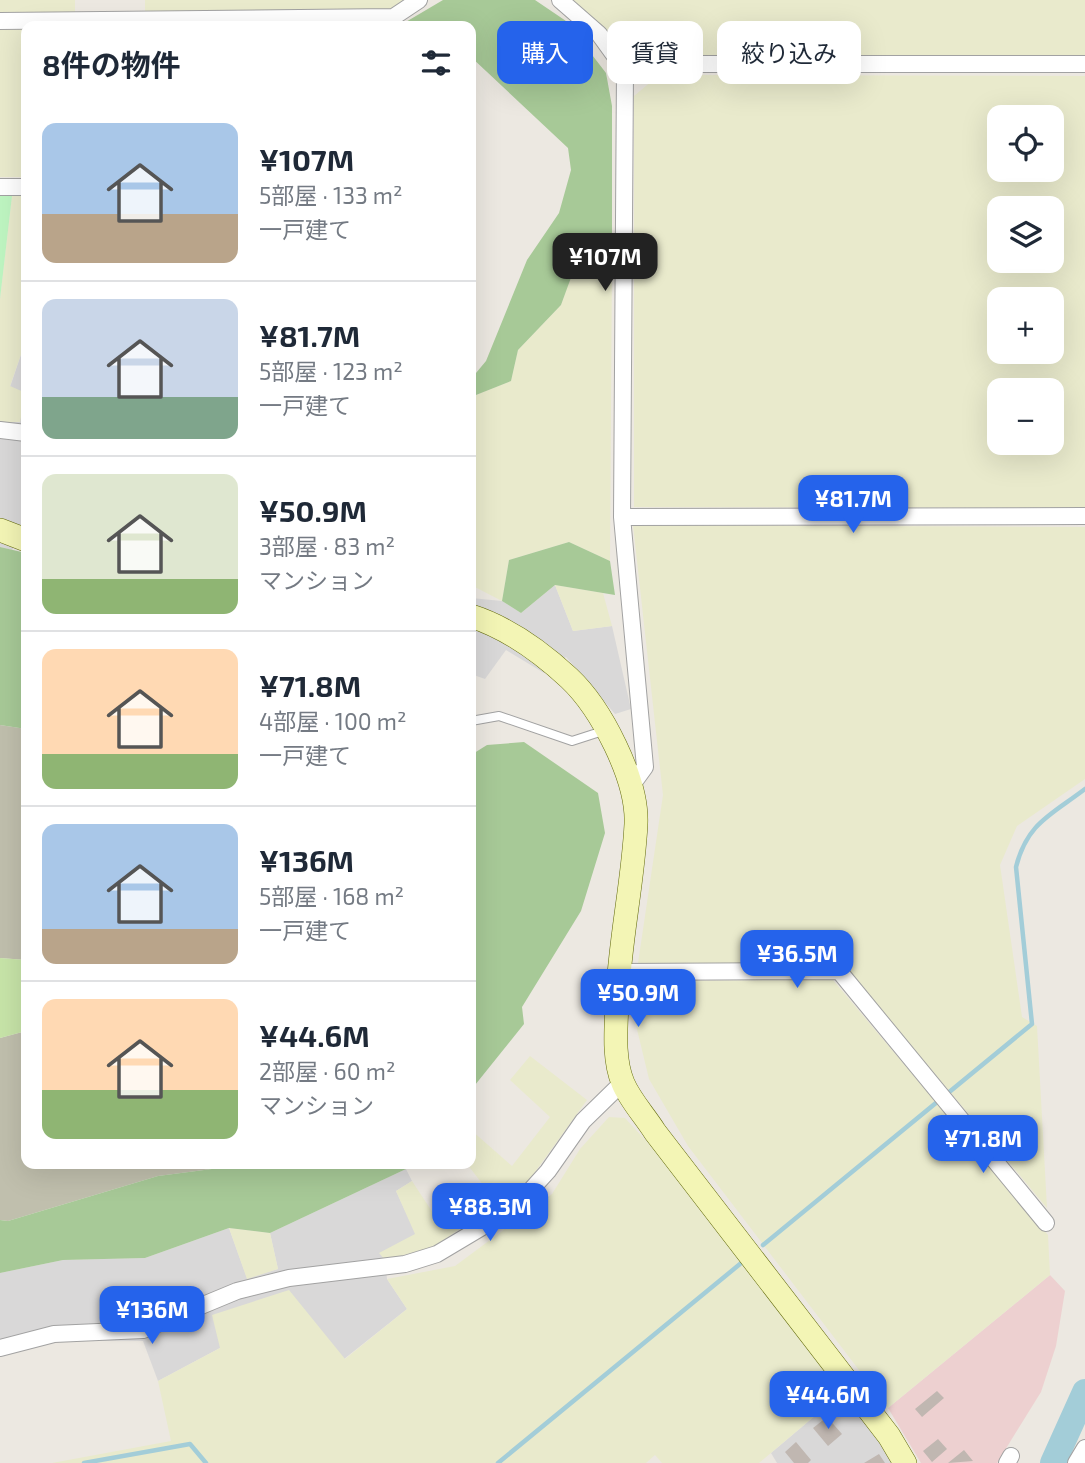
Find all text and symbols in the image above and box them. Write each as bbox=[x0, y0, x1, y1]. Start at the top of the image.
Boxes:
chip: 購入 bbox=[497, 21, 593, 84]
chip: 賃貸 bbox=[607, 21, 703, 84]
chip: 絞り込み bbox=[717, 21, 861, 84]
icon: filters bbox=[417, 44, 455, 82]
text: 8件の物件 bbox=[42, 46, 181, 82]
map controls bbox=[987, 105, 1064, 455]
button: locate bbox=[987, 105, 1064, 182]
text: ¥107M bbox=[259, 141, 354, 177]
icon: home bbox=[98, 151, 182, 235]
text: 5部屋 · 133 m² bbox=[259, 181, 403, 209]
button: layers bbox=[987, 196, 1064, 273]
text: 一戸建て bbox=[259, 215, 351, 243]
pin: ¥107M bbox=[556, 233, 654, 293]
text: ¥107M bbox=[569, 242, 641, 270]
button: + bbox=[987, 287, 1064, 364]
text: ¥81.7M bbox=[259, 317, 360, 353]
icon: home bbox=[98, 327, 182, 411]
text: 5部屋 · 123 m² bbox=[259, 357, 403, 385]
button: − bbox=[987, 378, 1064, 455]
text: 一戸建て bbox=[259, 391, 351, 419]
pin: ¥81.7M bbox=[796, 476, 910, 535]
text: ¥81.7M bbox=[814, 484, 892, 512]
text: ¥50.9M bbox=[259, 492, 367, 528]
icon: home bbox=[98, 502, 182, 586]
text: 3部屋 · 83 m² bbox=[259, 532, 395, 560]
text: マンション bbox=[259, 566, 374, 594]
text: ¥71.8M bbox=[259, 667, 361, 703]
icon: home bbox=[98, 677, 182, 761]
text: 4部屋 · 100 m² bbox=[259, 707, 407, 735]
text: 一戸建て bbox=[259, 741, 351, 769]
text: ¥136M bbox=[259, 842, 354, 878]
icon: home bbox=[98, 852, 182, 936]
text: 5部屋 · 168 m² bbox=[259, 882, 404, 910]
text: 一戸建て bbox=[259, 916, 351, 944]
pin: ¥36.5M bbox=[740, 930, 854, 990]
text: ¥36.5M bbox=[756, 939, 838, 967]
pin: ¥50.9M bbox=[581, 970, 695, 1029]
text: ¥50.9M bbox=[597, 978, 679, 1006]
text: ¥44.6M bbox=[259, 1017, 370, 1053]
icon: home bbox=[98, 1027, 182, 1111]
text: 2部屋 · 60 m² bbox=[259, 1057, 395, 1085]
text: マンション bbox=[259, 1091, 374, 1119]
pin: ¥71.8M bbox=[926, 1116, 1040, 1175]
text: ¥71.8M bbox=[944, 1124, 1022, 1152]
pin: ¥88.3M bbox=[433, 1184, 547, 1243]
text: ¥88.3M bbox=[448, 1192, 532, 1220]
pin: ¥136M bbox=[103, 1286, 201, 1346]
text: ¥136M bbox=[116, 1295, 188, 1323]
pin: ¥44.6M bbox=[771, 1372, 885, 1431]
text: ¥44.6M bbox=[786, 1380, 870, 1408]

